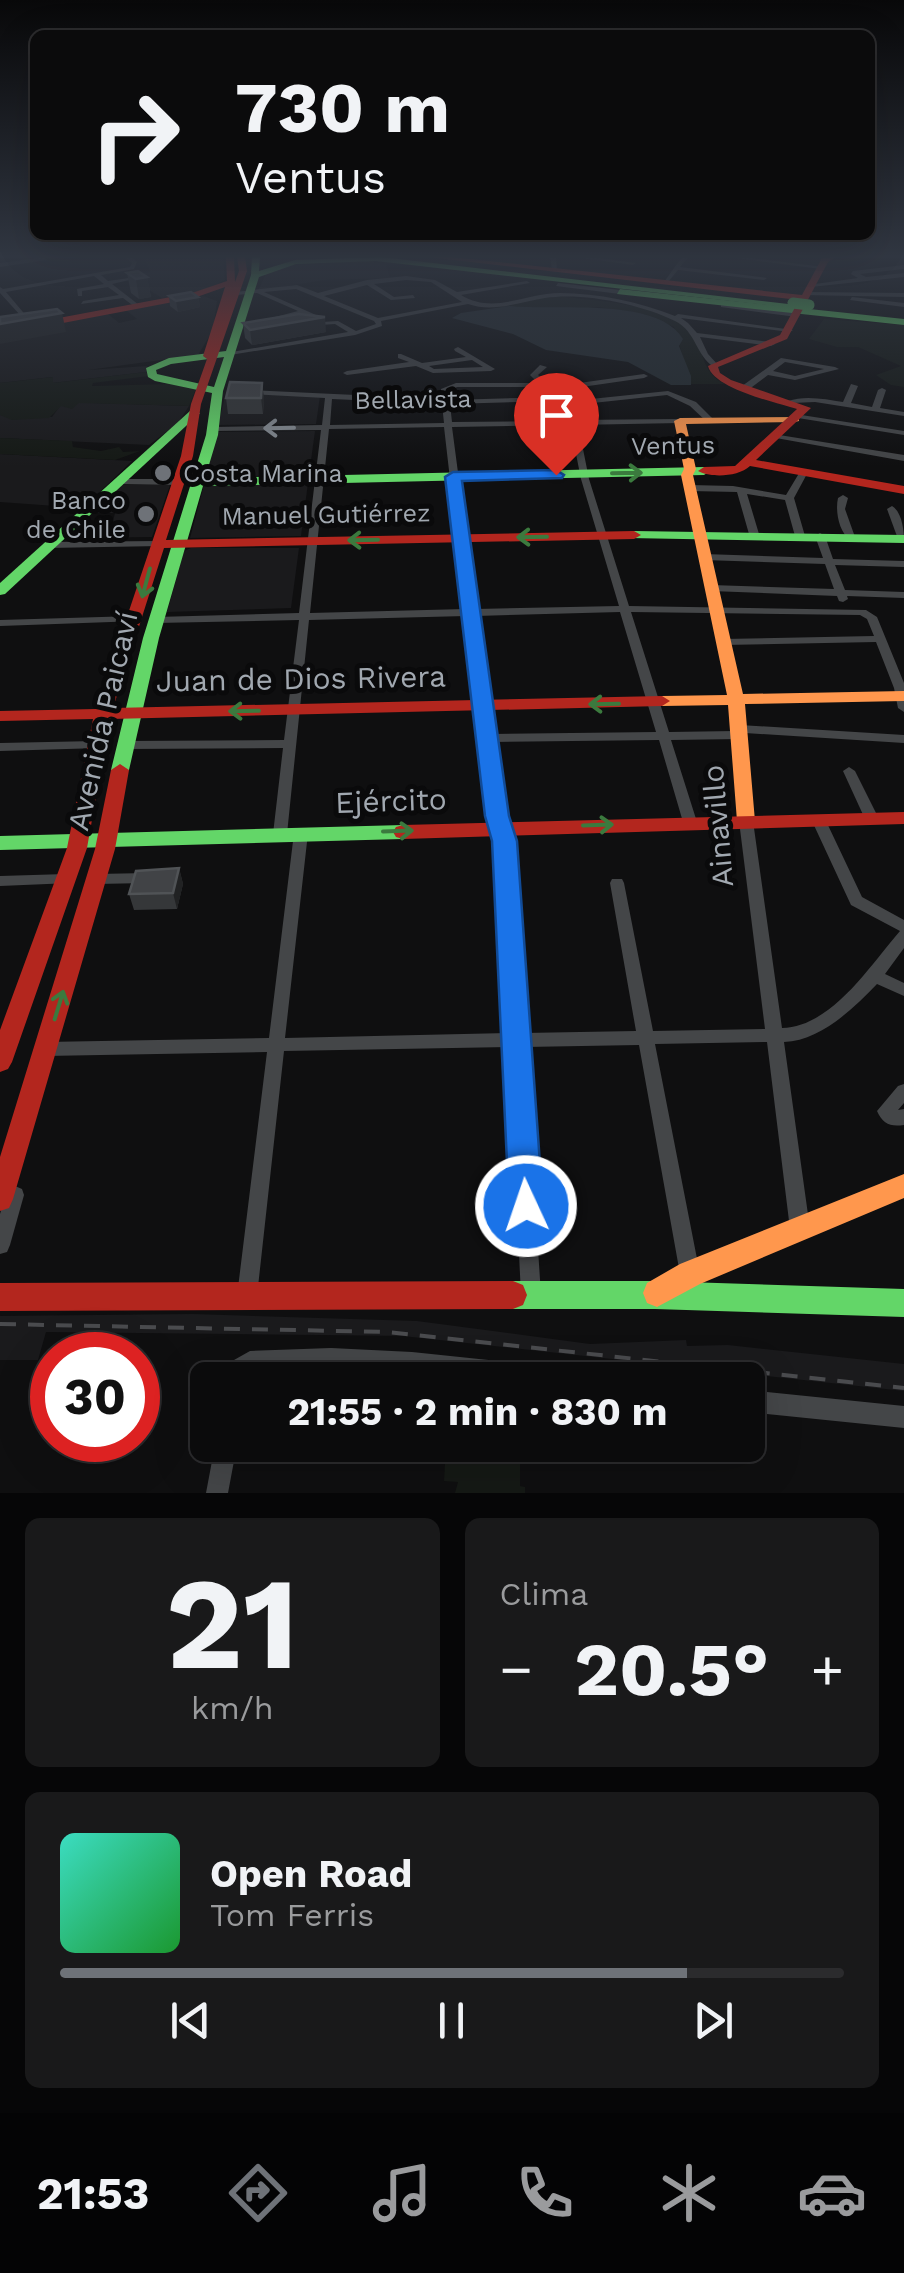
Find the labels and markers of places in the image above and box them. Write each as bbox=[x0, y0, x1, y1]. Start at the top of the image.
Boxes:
pin bbox=[514, 373, 599, 476]
place label: Costa Marina bbox=[183, 459, 343, 488]
marker: Costa Marina bbox=[152, 462, 174, 484]
place label: Banco de Chile bbox=[26, 486, 126, 544]
marker: Banco de Chile bbox=[135, 503, 157, 525]

